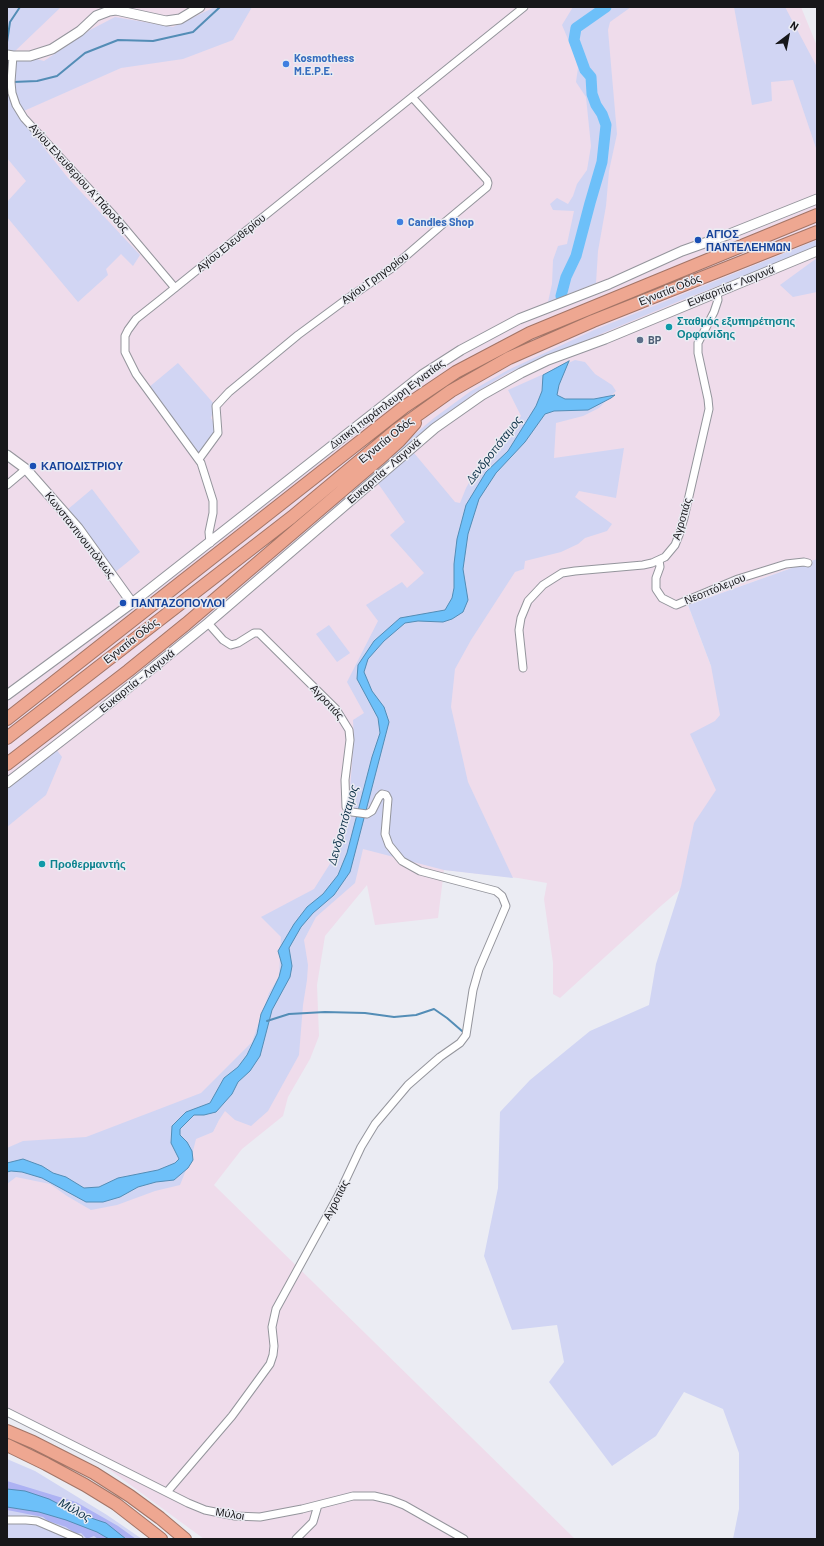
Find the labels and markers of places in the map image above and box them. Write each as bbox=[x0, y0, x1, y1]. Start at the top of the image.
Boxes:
place label: Kosmothess M.E.P.E. bbox=[294, 51, 354, 77]
marker: Kosmothess M.E.P.E. bbox=[281, 59, 291, 69]
place label: Candles Shop bbox=[408, 215, 474, 229]
marker: Candles Shop bbox=[395, 217, 405, 227]
place label: ΑΓΙΟΣ ΠΑΝΤΕΛΕΗΜΩΝ bbox=[706, 227, 791, 253]
marker: ΑΓΙΟΣ ΠΑΝΤΕΛΕΗΜΩΝ bbox=[693, 235, 703, 245]
place label: Σταθμός εξυπηρέτησης Ορφανίδης bbox=[677, 314, 795, 340]
marker: Σταθμός εξυπηρέτησης Ορφανίδης bbox=[664, 322, 674, 332]
place label: BP bbox=[648, 333, 661, 347]
marker: BP bbox=[635, 335, 645, 345]
place label: ΚΑΠΟΔΙΣΤΡΙΟΥ bbox=[41, 459, 123, 473]
marker: ΚΑΠΟΔΙΣΤΡΙΟΥ bbox=[28, 461, 38, 471]
place label: ΠΑΝΤΑΖΟΠΟΥΛΟΙ bbox=[131, 596, 225, 610]
marker: ΠΑΝΤΑΖΟΠΟΥΛΟΙ bbox=[118, 598, 128, 608]
place label: Προθερμαντής bbox=[50, 857, 126, 871]
marker: Προθερμαντής bbox=[37, 859, 47, 869]

